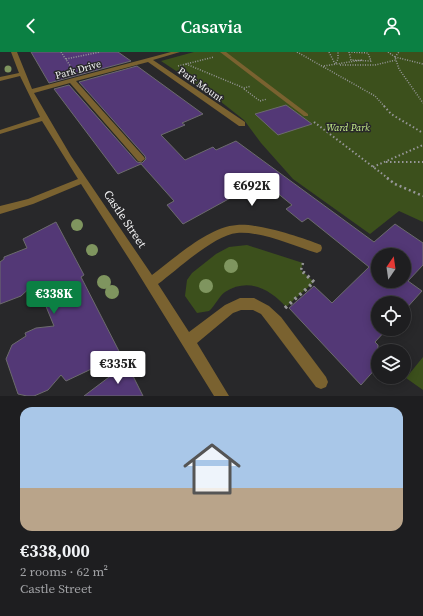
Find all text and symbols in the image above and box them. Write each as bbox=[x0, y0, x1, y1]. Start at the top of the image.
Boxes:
text: Casavia bbox=[181, 14, 242, 39]
icon: back bbox=[20, 15, 42, 37]
icon: person bbox=[381, 15, 403, 37]
street label: Park Drive bbox=[54, 57, 102, 82]
street label: Park Mount bbox=[176, 64, 226, 105]
park label: Ward Park bbox=[326, 121, 370, 134]
pin: €692K bbox=[224, 173, 280, 207]
text: €692K bbox=[233, 177, 271, 194]
street label: Castle Street bbox=[100, 187, 150, 251]
north arrow bbox=[371, 248, 411, 288]
map controls bbox=[371, 248, 411, 384]
pin: €338K bbox=[26, 281, 82, 315]
text: €338K bbox=[35, 285, 73, 302]
button: locate bbox=[371, 296, 411, 336]
button: layers bbox=[371, 344, 411, 384]
pin: €335K bbox=[90, 351, 146, 385]
text: €335K bbox=[99, 355, 137, 372]
icon: home bbox=[176, 433, 248, 505]
text: €338,000 bbox=[20, 539, 90, 563]
text: 2 rooms · 62 m² bbox=[20, 563, 108, 580]
text: Castle Street bbox=[20, 580, 92, 597]

